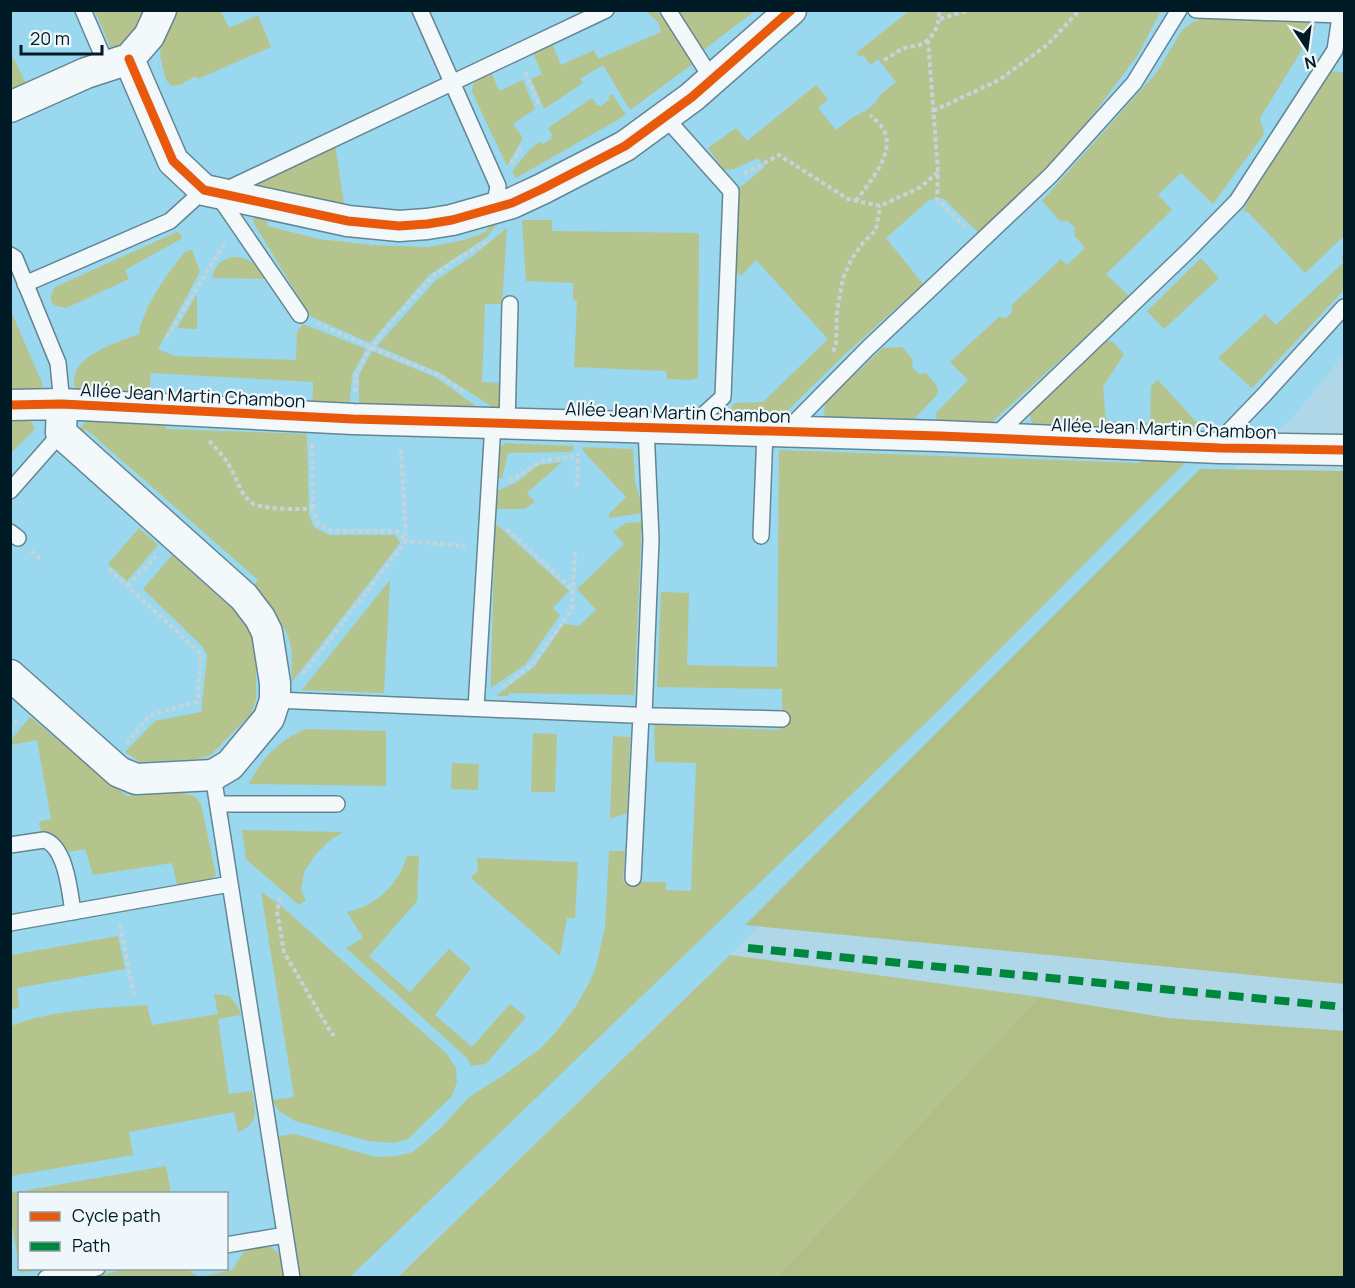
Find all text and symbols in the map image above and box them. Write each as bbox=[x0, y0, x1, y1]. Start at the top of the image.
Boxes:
scale bar bbox=[21, 18, 102, 56]
north arrow bbox=[1277, 18, 1337, 78]
text: 20 m bbox=[30, 26, 70, 50]
text: N bbox=[1302, 51, 1318, 75]
street label: Allée Jean Martin Chambon bbox=[80, 377, 306, 413]
street label: Allée Jean Martin Chambon bbox=[565, 396, 791, 428]
street label: Allée Jean Martin Chambon bbox=[1051, 412, 1277, 444]
legend bbox=[18, 1192, 228, 1270]
text: Cycle path bbox=[72, 1203, 161, 1227]
text: Path bbox=[72, 1233, 110, 1257]

